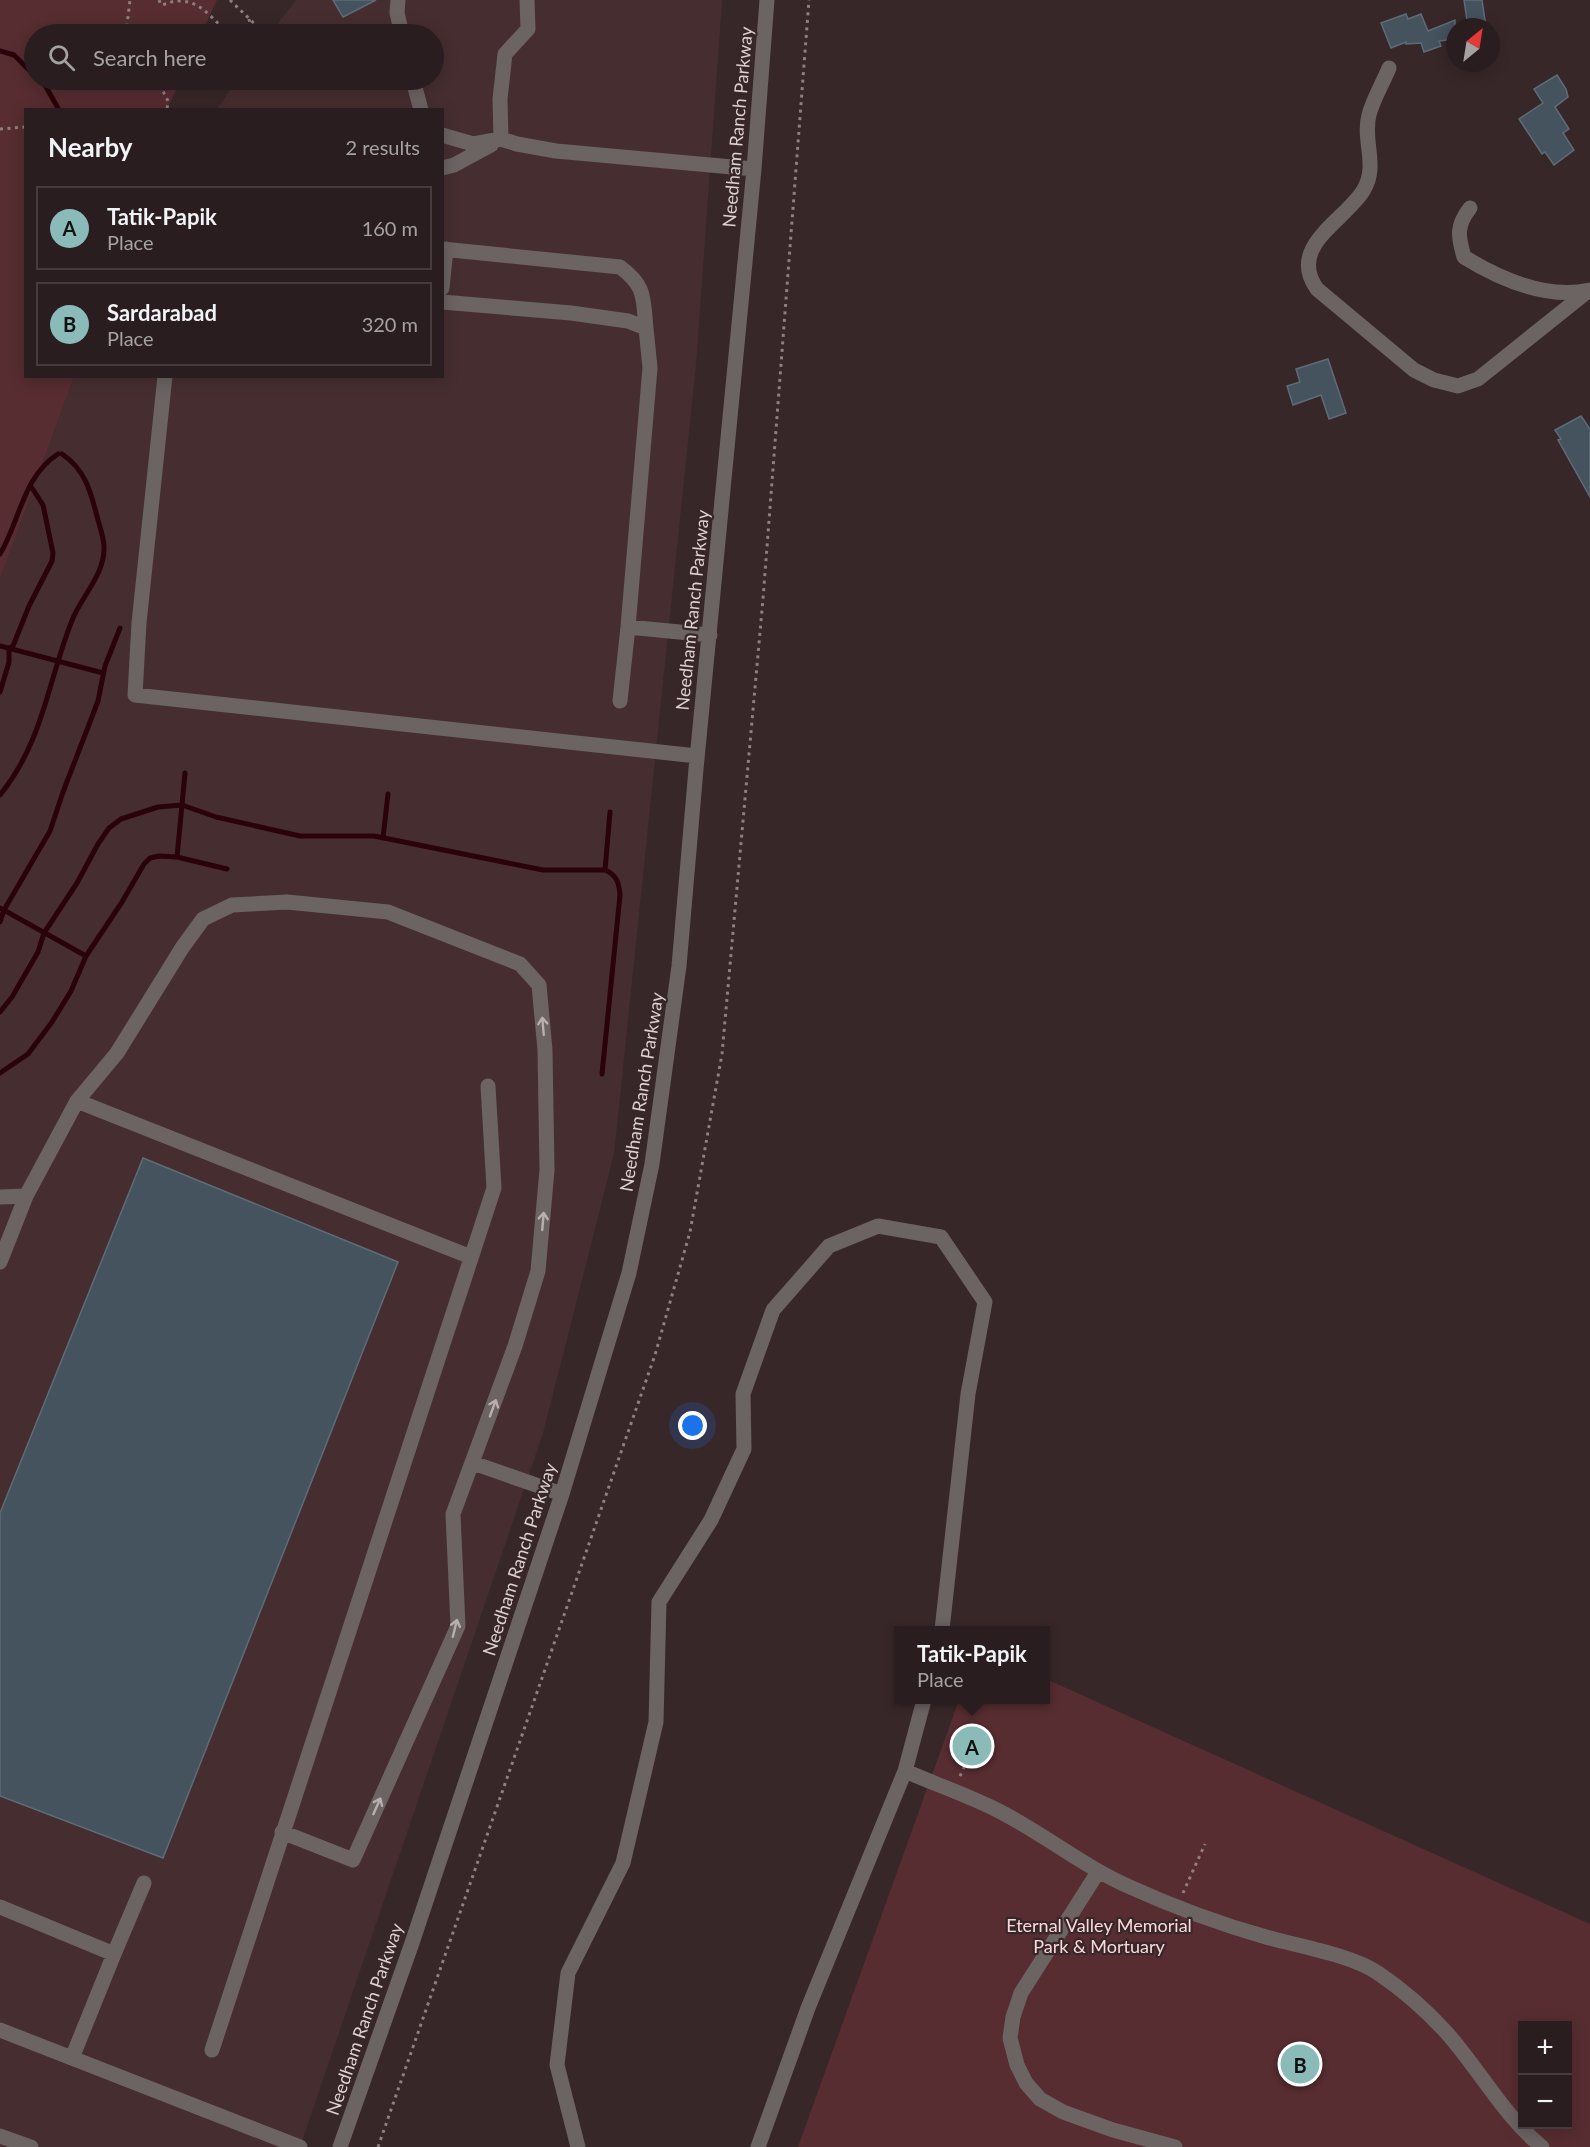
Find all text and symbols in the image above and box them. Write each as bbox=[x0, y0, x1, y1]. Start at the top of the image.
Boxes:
north arrow bbox=[1446, 18, 1500, 72]
search box bbox=[24, 24, 444, 90]
street label: Needham Ranch Parkway bbox=[717, 25, 757, 228]
icon: search bbox=[45, 41, 78, 74]
text: Search here bbox=[93, 44, 206, 71]
text: Nearby bbox=[48, 131, 133, 163]
text: 2 results bbox=[345, 135, 420, 159]
text: Tatik-Papik bbox=[107, 203, 217, 230]
text: A bbox=[63, 216, 76, 240]
text: 160 m bbox=[362, 216, 418, 240]
text: Place bbox=[107, 230, 154, 254]
text: Sardarabad bbox=[107, 299, 217, 326]
text: B bbox=[63, 312, 76, 336]
text: 320 m bbox=[362, 312, 418, 336]
text: Place bbox=[107, 326, 154, 350]
street label: Needham Ranch Parkway bbox=[671, 508, 714, 711]
street label: Needham Ranch Parkway bbox=[614, 990, 668, 1193]
one-way arrow bbox=[537, 1017, 548, 1037]
one-way arrow bbox=[537, 1211, 548, 1231]
one-way arrow bbox=[488, 1399, 499, 1418]
your location bbox=[678, 1411, 707, 1440]
street label: Needham Ranch Parkway bbox=[477, 1459, 561, 1658]
one-way arrow bbox=[449, 1619, 461, 1638]
popup bbox=[894, 1626, 1050, 1704]
text: Tatik-Papik bbox=[917, 1640, 1027, 1667]
text: Place bbox=[917, 1667, 964, 1691]
pin: A bbox=[952, 1724, 992, 1768]
one-way arrow bbox=[372, 1798, 383, 1816]
park label: Eternal Valley Memorial Park & Mortuary bbox=[1006, 1914, 1192, 1957]
street label: Needham Ranch Parkway bbox=[321, 1919, 407, 2118]
map controls bbox=[1518, 2021, 1572, 2129]
button: + bbox=[1518, 2021, 1572, 2075]
pin: B bbox=[1280, 2042, 1320, 2086]
button: − bbox=[1518, 2075, 1572, 2129]

